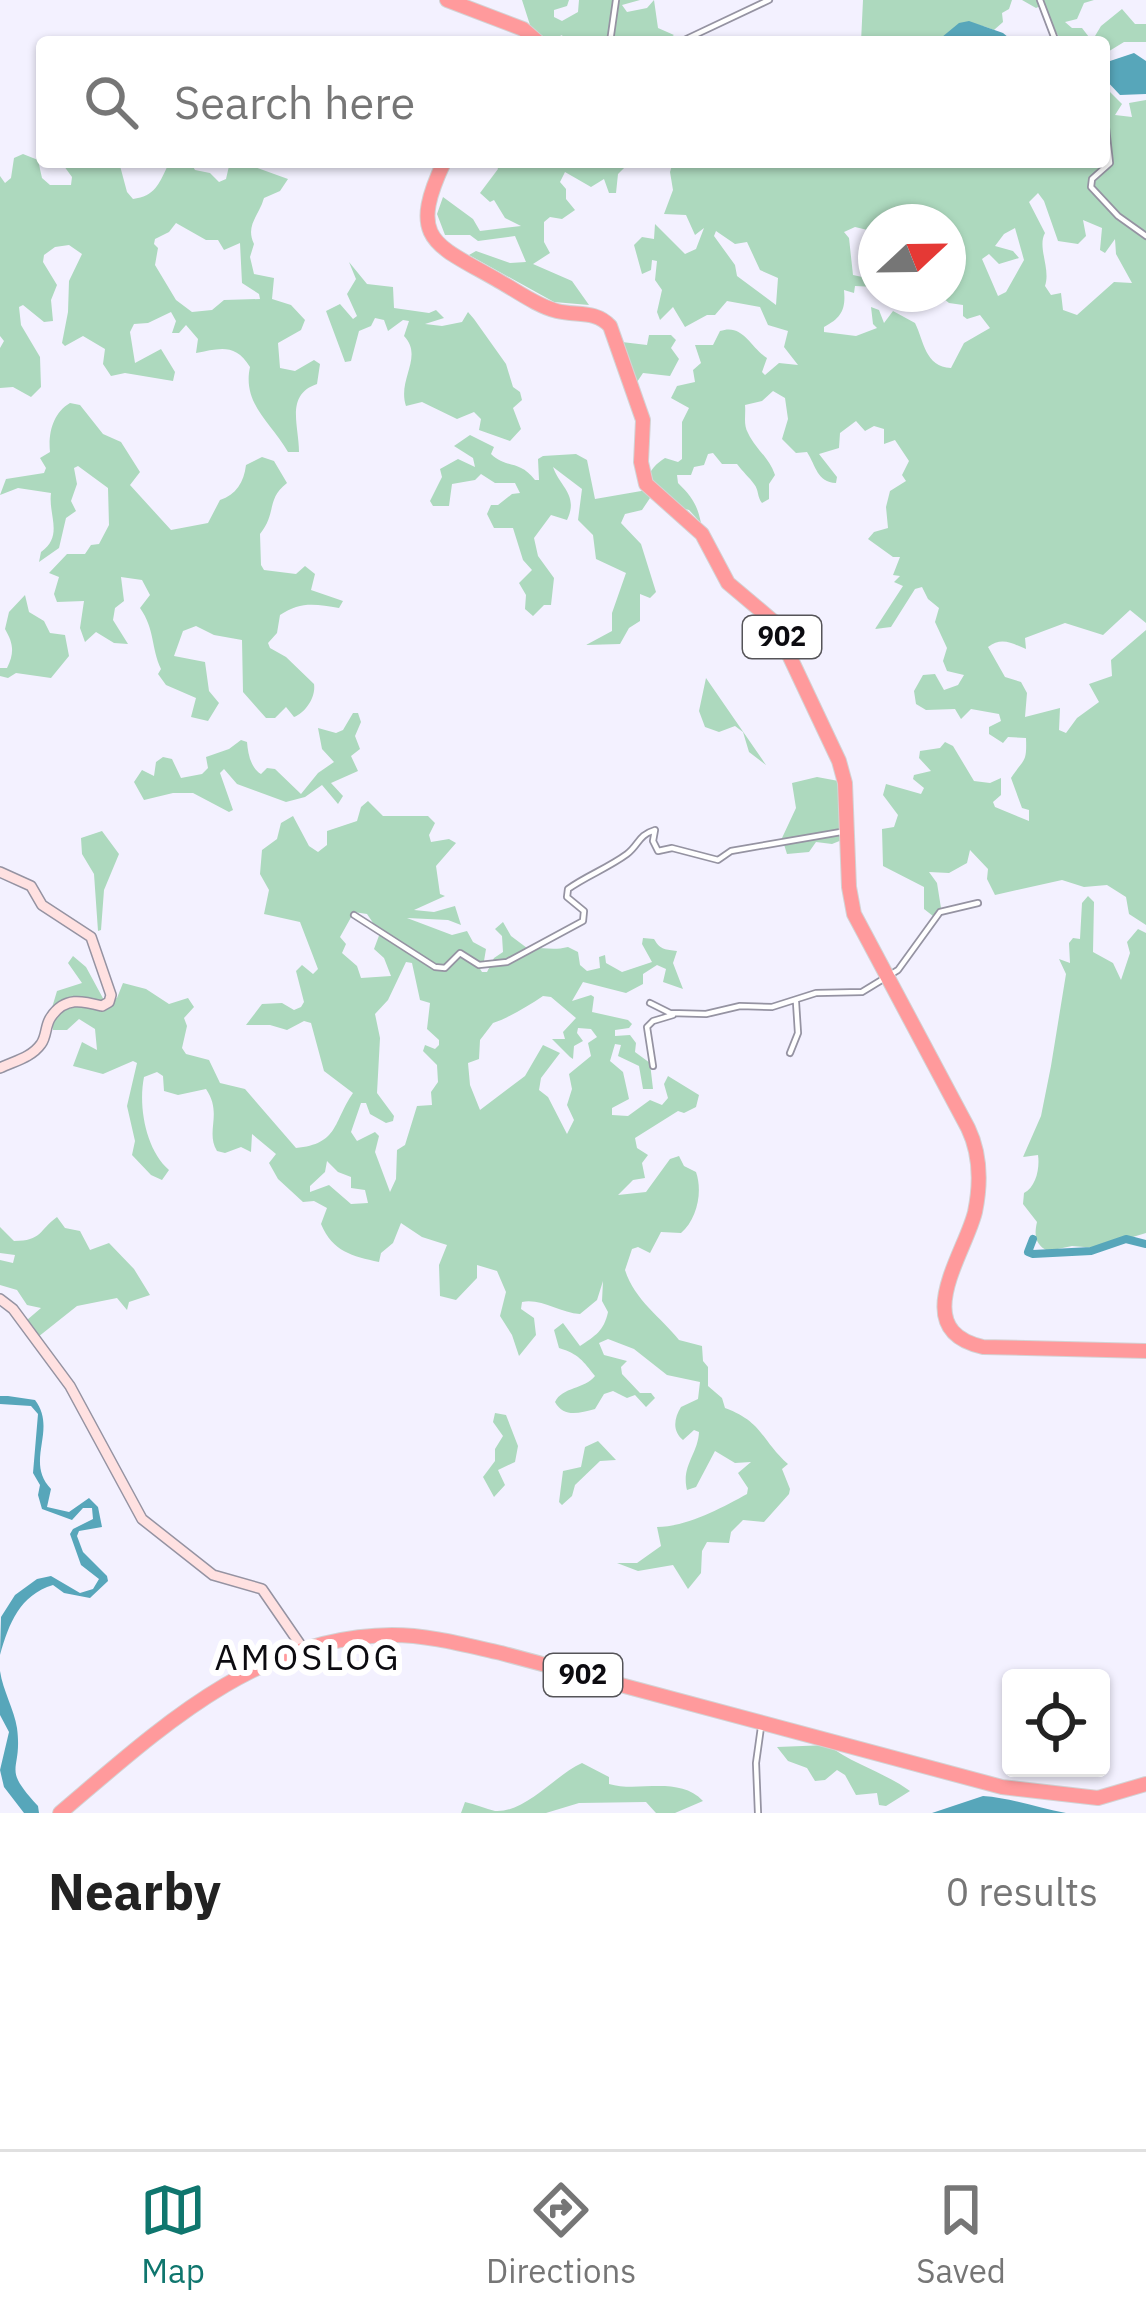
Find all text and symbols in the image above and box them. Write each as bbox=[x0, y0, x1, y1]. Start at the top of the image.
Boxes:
search box bbox=[36, 36, 1110, 168]
icon: search bbox=[78, 69, 144, 135]
text: Search here bbox=[174, 73, 415, 131]
north arrow bbox=[858, 204, 966, 312]
road number: 902 bbox=[743, 616, 821, 658]
district label: AMOSLOG bbox=[214, 1633, 402, 1680]
road number: 902 bbox=[544, 1654, 622, 1696]
map controls bbox=[1002, 1669, 1110, 1777]
button: locate bbox=[1002, 1669, 1110, 1777]
text: Nearby bbox=[48, 1858, 221, 1924]
text: 0 results bbox=[946, 1866, 1098, 1917]
tab: Map bbox=[140, 2177, 206, 2292]
tab: Directions bbox=[486, 2177, 636, 2292]
tab: Saved bbox=[916, 2177, 1006, 2292]

